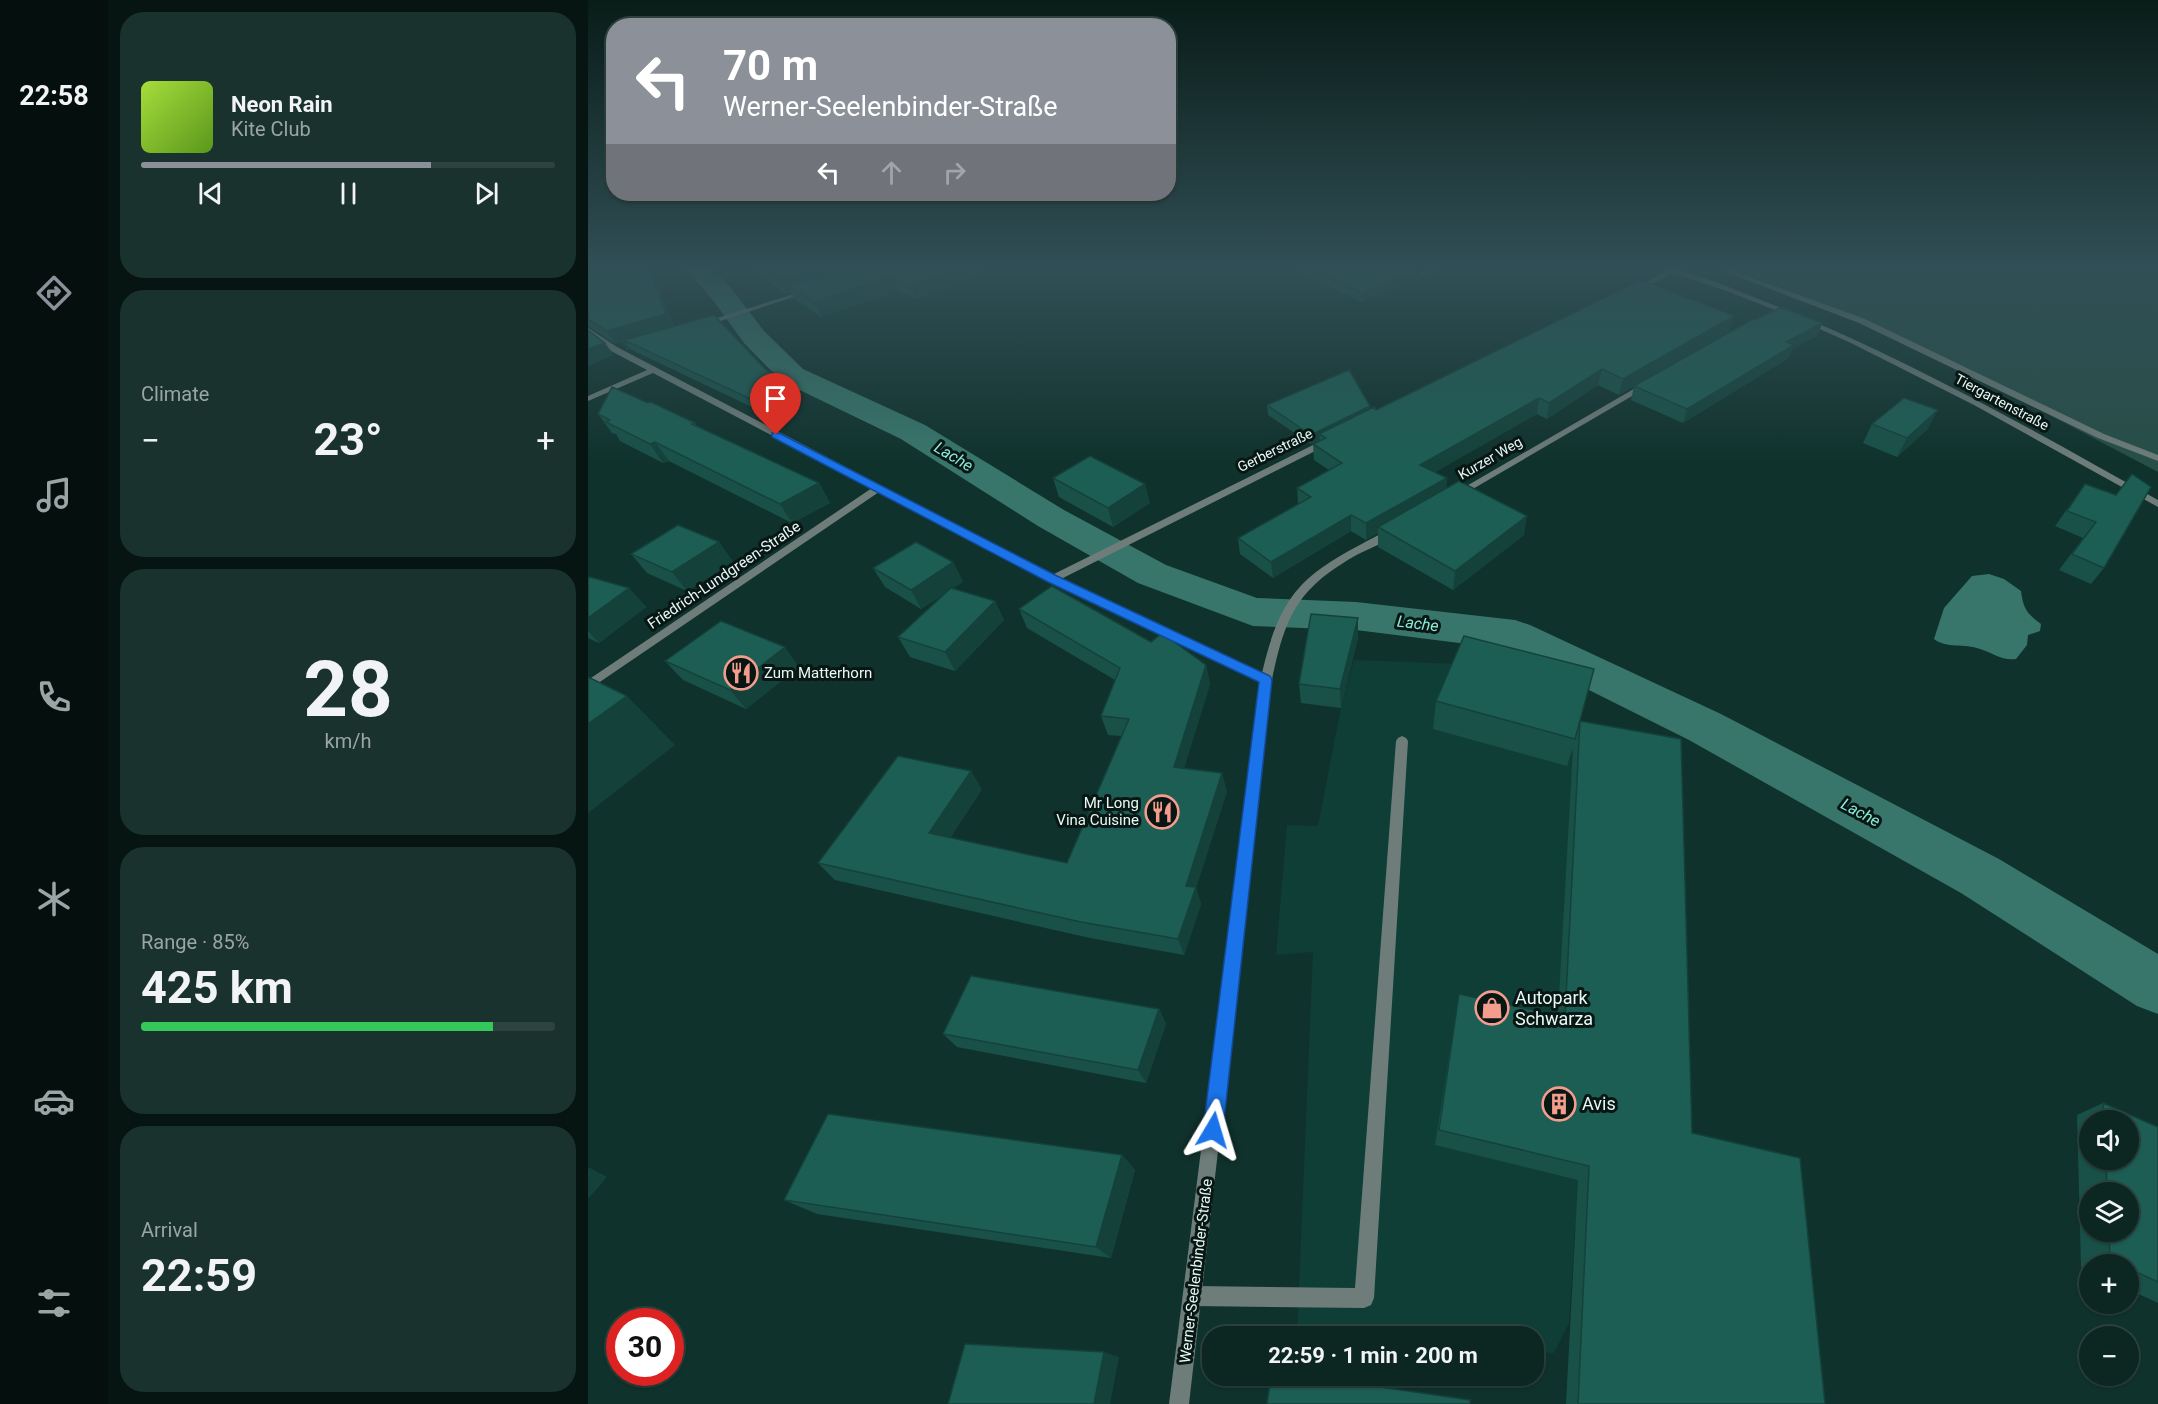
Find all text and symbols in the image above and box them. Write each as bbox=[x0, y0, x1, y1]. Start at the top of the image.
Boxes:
text: 70 m bbox=[723, 41, 818, 90]
icon: left bbox=[624, 42, 702, 120]
text: 22:58 bbox=[19, 80, 89, 112]
text: Werner-Seelenbinder-Straße bbox=[723, 91, 1058, 123]
text: Neon Rain bbox=[231, 92, 333, 117]
text: Kite Club bbox=[231, 117, 311, 141]
icon: left bbox=[812, 156, 845, 189]
icon: ahead bbox=[875, 156, 908, 189]
icon: right bbox=[938, 156, 971, 189]
icon: previous bbox=[194, 177, 227, 210]
icon: pause bbox=[332, 177, 365, 210]
icon: next bbox=[470, 177, 503, 210]
icon: directions bbox=[33, 272, 75, 314]
street label: Tiergartenstraße bbox=[1952, 371, 2052, 433]
pin bbox=[750, 373, 801, 435]
text: Climate bbox=[141, 382, 209, 406]
icon: arrive bbox=[759, 382, 792, 415]
text: 23° bbox=[313, 413, 383, 466]
text: − bbox=[141, 421, 160, 460]
text: + bbox=[536, 421, 555, 460]
street label: Gerberstraße bbox=[1235, 425, 1315, 475]
street label: Kurzer Weg bbox=[1455, 433, 1525, 483]
water label: Lache bbox=[931, 438, 977, 475]
icon: music bbox=[33, 474, 75, 516]
street label: Friedrich-Lundgreen-Straße bbox=[644, 517, 804, 633]
water label: Lache bbox=[1396, 612, 1440, 635]
text: 28 bbox=[303, 644, 393, 735]
restaurant icon: Zum Matterhorn bbox=[723, 655, 759, 691]
place label: Zum Matterhorn bbox=[764, 664, 872, 682]
icon: phone bbox=[33, 676, 75, 718]
text: km/h bbox=[325, 729, 371, 753]
place label: Mr Long Vina Cuisine bbox=[1056, 794, 1139, 829]
restaurant icon: Mr Long Vina Cuisine bbox=[1144, 794, 1180, 830]
water label: Lache bbox=[1838, 794, 1884, 831]
icon: climate bbox=[33, 878, 75, 920]
text: Range · 85% bbox=[141, 930, 249, 954]
text: 425 km bbox=[141, 961, 293, 1014]
place label: Autopark Schwarza bbox=[1515, 987, 1593, 1029]
shop icon: Autopark Schwarza bbox=[1474, 990, 1510, 1026]
icon: car bbox=[33, 1080, 75, 1122]
building icon: Avis bbox=[1541, 1086, 1577, 1122]
place label: Avis bbox=[1582, 1093, 1616, 1114]
position arrow bbox=[1181, 1098, 1245, 1162]
map controls bbox=[2079, 1110, 2139, 1386]
button: sound bbox=[2079, 1110, 2139, 1170]
street label: Werner-Seelenbinder-Straße bbox=[1176, 1178, 1216, 1364]
button: layers bbox=[2079, 1182, 2139, 1242]
text: Arrival bbox=[141, 1218, 198, 1242]
text: 22:59 bbox=[141, 1249, 257, 1302]
button: + bbox=[2079, 1254, 2139, 1314]
icon: filters bbox=[33, 1282, 75, 1324]
speed limit sign: 30 bbox=[606, 1308, 684, 1386]
button: − bbox=[2079, 1326, 2139, 1386]
text: 22:59 · 1 min · 200 m bbox=[1268, 1343, 1478, 1368]

